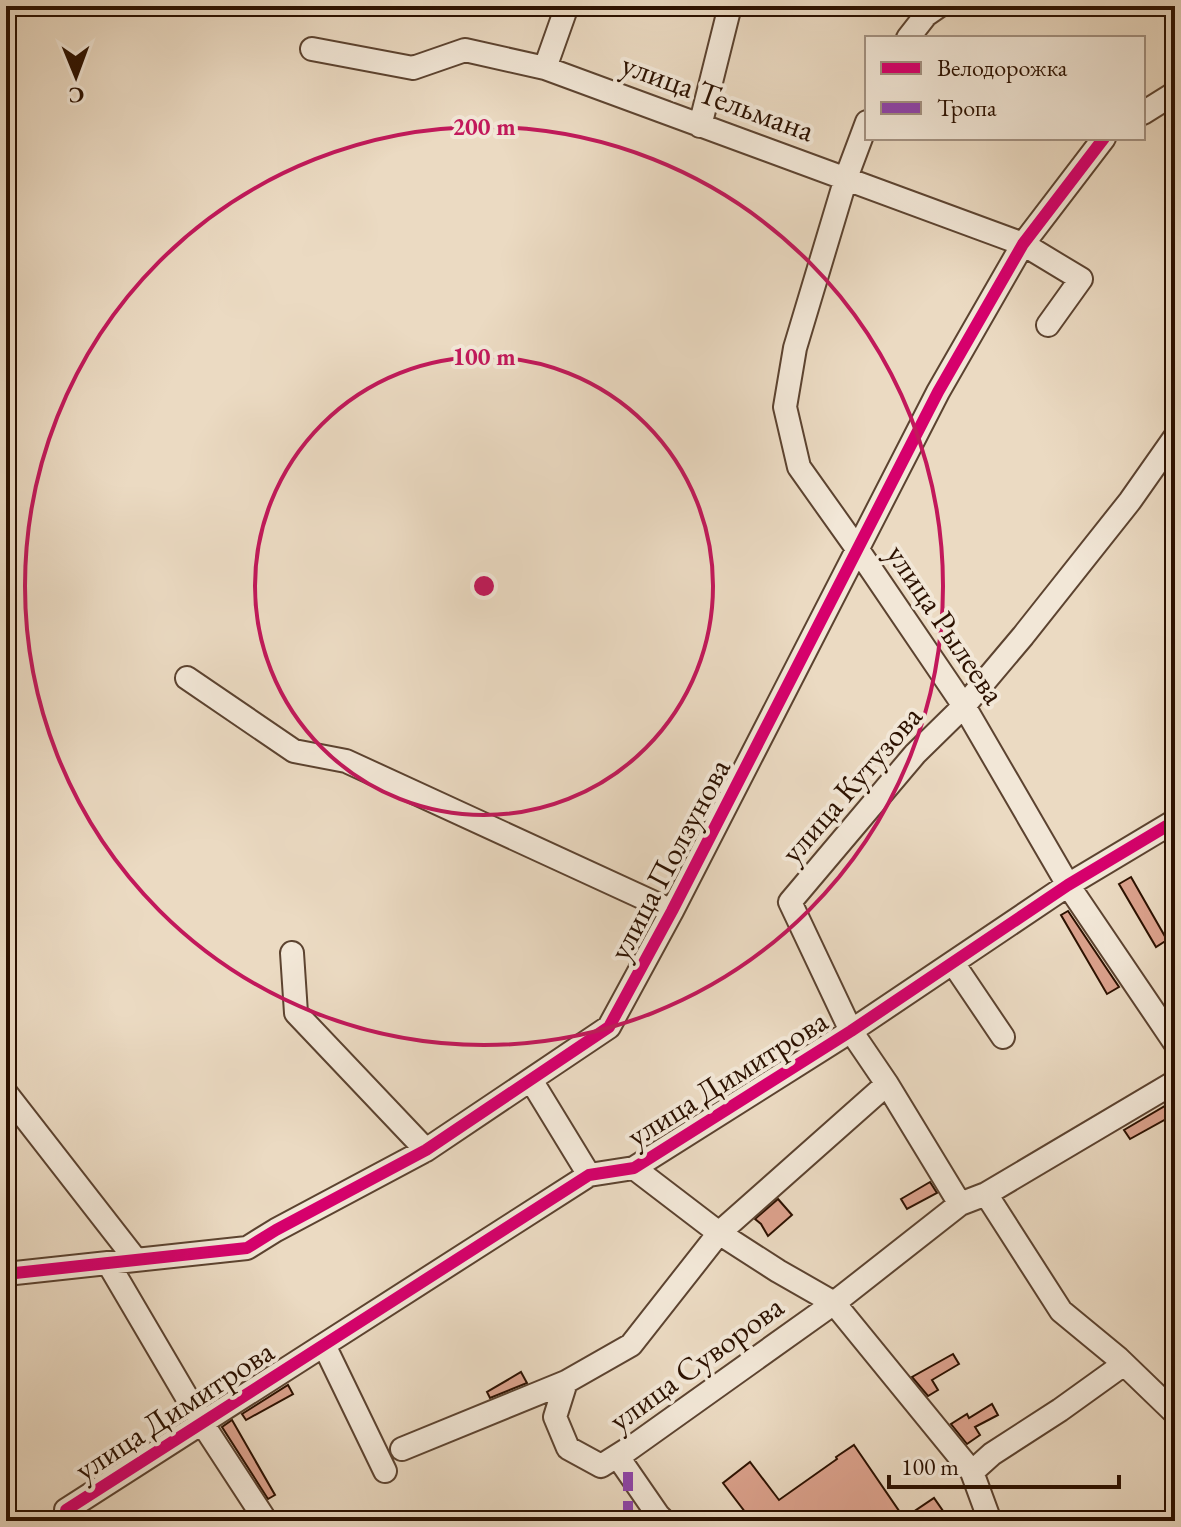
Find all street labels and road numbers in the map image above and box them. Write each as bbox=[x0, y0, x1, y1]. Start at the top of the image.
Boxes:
street label: улица Тельмана bbox=[616, 43, 820, 151]
street label: улица Рылеева bbox=[877, 536, 1015, 712]
street label: улица Кутузова bbox=[771, 696, 931, 872]
street label: улица Ползунова bbox=[598, 751, 740, 967]
street label: улица Димитрова bbox=[619, 999, 836, 1157]
street label: улица Суворова bbox=[600, 1285, 792, 1441]
street label: улица Димитрова bbox=[66, 1330, 282, 1490]

